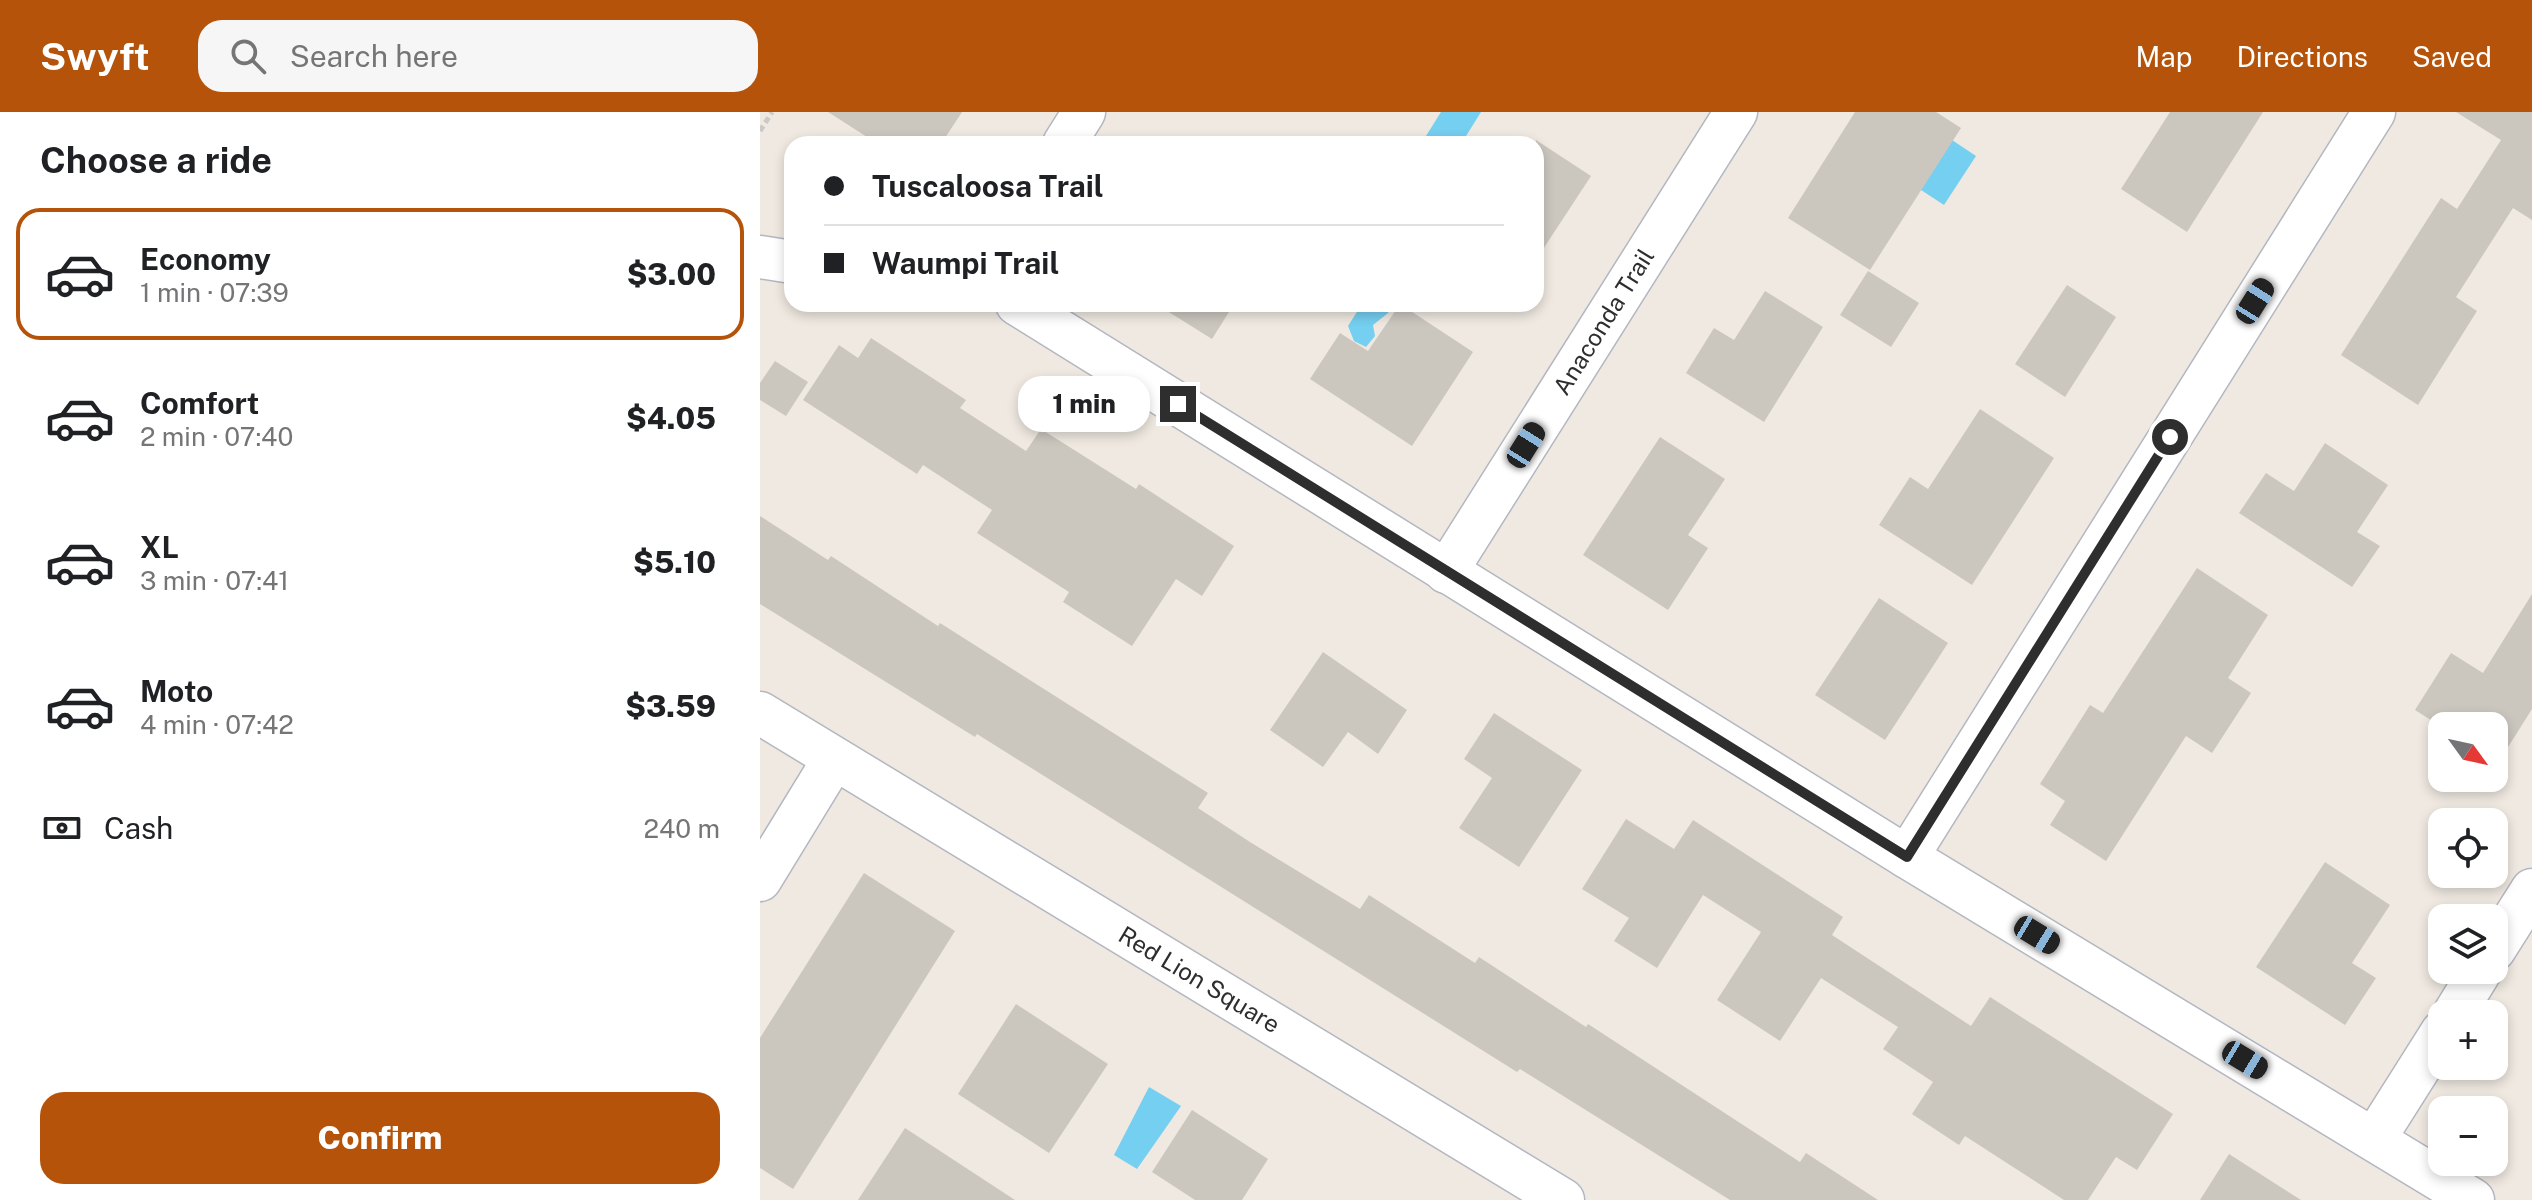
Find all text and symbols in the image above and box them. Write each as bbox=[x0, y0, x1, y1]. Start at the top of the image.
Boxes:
search box bbox=[198, 20, 758, 92]
text: Swyft bbox=[40, 34, 150, 79]
icon: search bbox=[226, 34, 270, 78]
text: Search here bbox=[290, 38, 458, 74]
text: Map bbox=[2136, 40, 2192, 73]
text: Directions bbox=[2236, 40, 2368, 73]
text: Saved bbox=[2412, 40, 2492, 73]
text: Choose a ride bbox=[40, 139, 272, 181]
text: Tuscaloosa Trail bbox=[872, 168, 1104, 204]
icon: car bbox=[44, 238, 116, 310]
text: Economy bbox=[140, 241, 271, 277]
street label: Anaconda Trail bbox=[1547, 243, 1659, 400]
text: Waumpi Trail bbox=[872, 245, 1059, 281]
text: $3.00 bbox=[627, 256, 716, 292]
car bbox=[2232, 274, 2278, 328]
text: 1 min · 07:39 bbox=[140, 277, 289, 308]
callout: 1 min bbox=[1018, 376, 1150, 432]
icon: car bbox=[44, 382, 116, 454]
text: Comfort bbox=[140, 385, 259, 421]
route end bbox=[1160, 386, 1196, 422]
text: 1 min bbox=[1052, 388, 1116, 419]
text: $4.05 bbox=[626, 400, 716, 436]
car bbox=[1503, 418, 1549, 472]
route start bbox=[2152, 419, 2188, 455]
text: 2 min · 07:40 bbox=[140, 421, 293, 452]
icon: car bbox=[44, 526, 116, 598]
text: XL bbox=[140, 529, 179, 565]
text: $5.10 bbox=[633, 544, 716, 580]
text: 3 min · 07:41 bbox=[140, 565, 289, 596]
icon: car bbox=[44, 670, 116, 742]
text: Moto bbox=[140, 673, 213, 709]
text: $3.59 bbox=[625, 688, 716, 724]
text: 4 min · 07:42 bbox=[140, 709, 294, 740]
north arrow bbox=[2428, 712, 2508, 792]
map controls bbox=[2428, 712, 2508, 1176]
icon: cash bbox=[40, 806, 84, 850]
button: locate bbox=[2428, 808, 2508, 888]
text: Cash bbox=[104, 810, 173, 846]
text: 240 m bbox=[643, 813, 720, 844]
button: layers bbox=[2428, 904, 2508, 984]
car bbox=[2010, 912, 2064, 958]
street label: Red Lion Square bbox=[1114, 920, 1285, 1038]
button: + bbox=[2428, 1000, 2508, 1080]
car bbox=[2218, 1037, 2272, 1083]
button: Confirm bbox=[40, 1092, 720, 1184]
button: − bbox=[2428, 1096, 2508, 1176]

